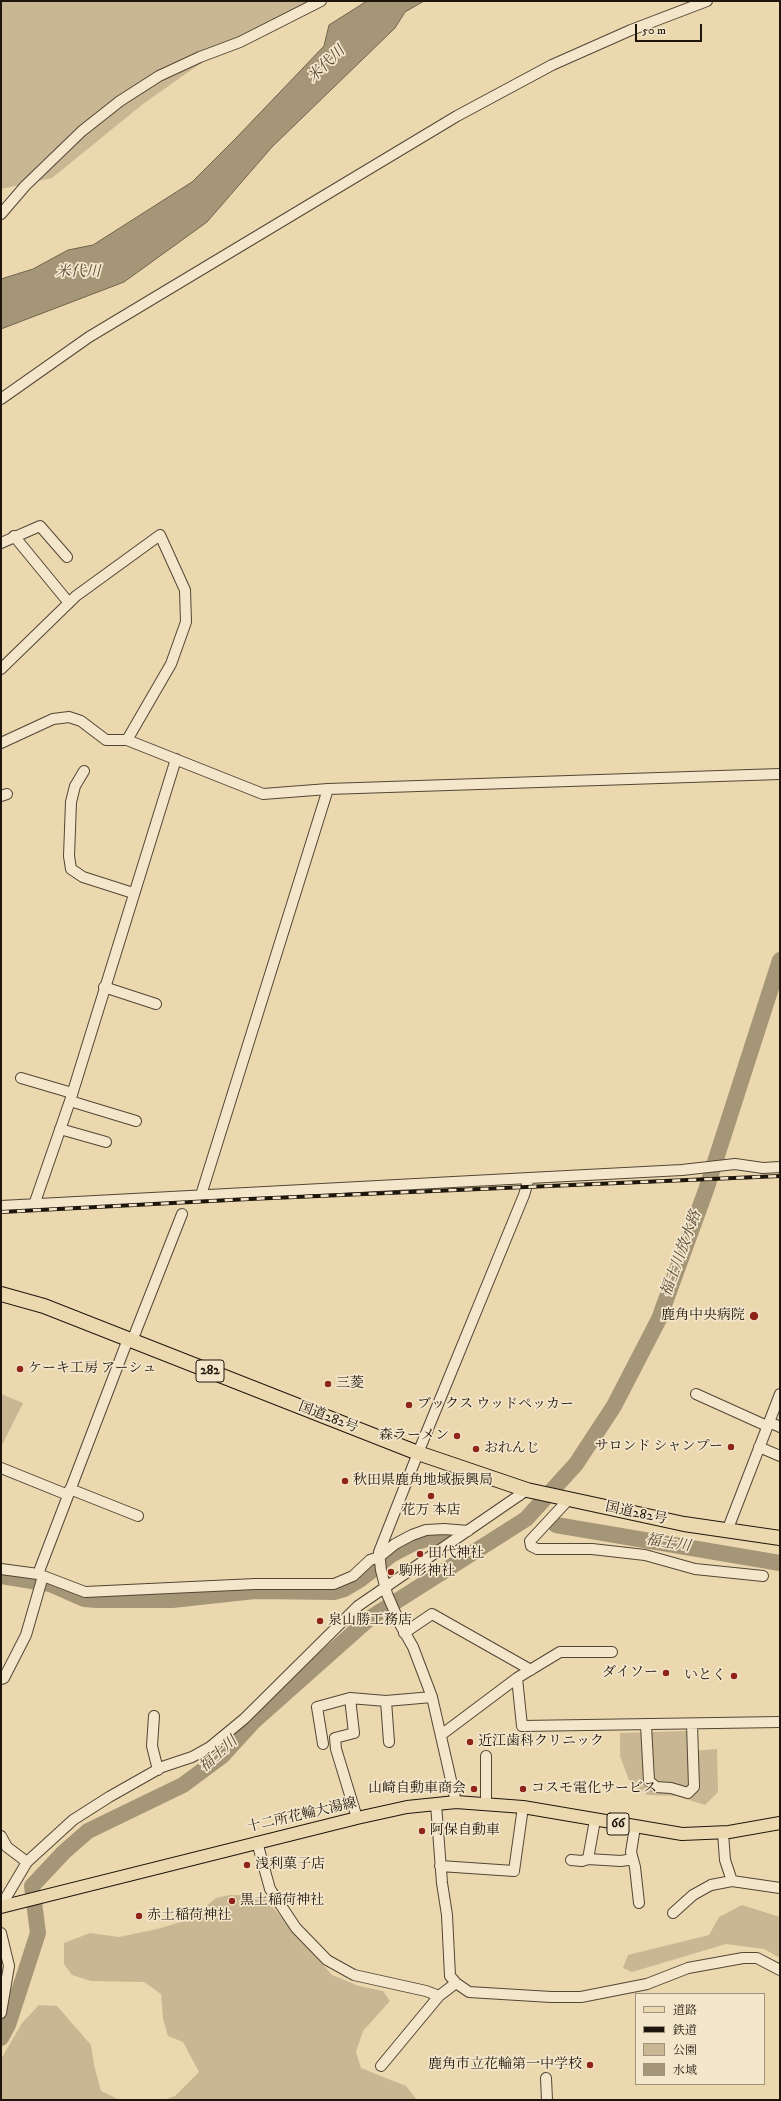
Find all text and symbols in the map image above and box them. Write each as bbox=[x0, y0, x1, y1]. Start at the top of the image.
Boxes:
scale bar bbox=[637, 16, 704, 42]
text: 50 m bbox=[642, 23, 666, 38]
water label: 米代川 bbox=[305, 43, 349, 87]
water label: 米代川 bbox=[56, 264, 100, 282]
water label: 福士川放水路 bbox=[658, 1209, 706, 1299]
place label: 鹿角中央病院 bbox=[661, 1308, 745, 1324]
marker: 鹿角中央病院 bbox=[748, 1310, 760, 1322]
road number: 282 bbox=[196, 1360, 224, 1382]
place label: ケーキ工房 アーシュ bbox=[28, 1361, 157, 1377]
marker: ケーキ工房 アーシュ bbox=[15, 1364, 25, 1374]
place label: 三菱 bbox=[336, 1376, 364, 1392]
marker: 三菱 bbox=[323, 1379, 333, 1389]
place label: ブックス ウッドペッカー bbox=[417, 1397, 574, 1413]
street label: 国道282号 bbox=[296, 1399, 360, 1437]
marker: ブックス ウッドペッカー bbox=[404, 1400, 414, 1410]
place label: 森ラーメン bbox=[379, 1428, 449, 1444]
marker: 森ラーメン bbox=[452, 1431, 462, 1441]
place label: サロンド シャンプー bbox=[594, 1439, 723, 1455]
place label: おれんじ bbox=[484, 1441, 540, 1457]
marker: サロンド シャンプー bbox=[726, 1442, 736, 1452]
marker: おれんじ bbox=[471, 1444, 481, 1454]
place label: 秋田県鹿角地域振興局 bbox=[353, 1473, 493, 1489]
marker: 秋田県鹿角地域振興局 bbox=[340, 1476, 350, 1486]
marker: 花万 本店 bbox=[426, 1491, 436, 1501]
street label: 国道282号 bbox=[604, 1499, 668, 1529]
place label: 花万 本店 bbox=[401, 1503, 461, 1519]
water label: 福士川 bbox=[644, 1532, 692, 1556]
place label: 田代神社 bbox=[428, 1546, 484, 1562]
marker: 田代神社 bbox=[415, 1549, 425, 1559]
place label: 駒形神社 bbox=[399, 1564, 455, 1580]
marker: 駒形神社 bbox=[386, 1567, 396, 1577]
place label: 泉山勝工務店 bbox=[328, 1613, 412, 1629]
marker: 泉山勝工務店 bbox=[315, 1616, 325, 1626]
place label: ダイソー bbox=[602, 1665, 658, 1681]
marker: ダイソー bbox=[661, 1668, 671, 1678]
place label: いとく bbox=[684, 1668, 726, 1684]
marker: いとく bbox=[729, 1671, 739, 1681]
water label: 福士川 bbox=[196, 1733, 242, 1777]
place label: 近江歯科クリニック bbox=[478, 1734, 604, 1750]
marker: 近江歯科クリニック bbox=[465, 1737, 475, 1747]
place label: 山崎自動車商会 bbox=[368, 1781, 466, 1797]
place label: コスモ電化サービス bbox=[531, 1781, 657, 1797]
marker: 山崎自動車商会 bbox=[469, 1784, 479, 1794]
marker: コスモ電化サービス bbox=[518, 1784, 528, 1794]
street label: 十二所花輪大湯線 bbox=[246, 1795, 358, 1837]
road number: 66 bbox=[607, 1813, 629, 1835]
place label: 阿保自動車 bbox=[430, 1823, 500, 1839]
marker: 阿保自動車 bbox=[417, 1826, 427, 1836]
place label: 浅利菓子店 bbox=[255, 1857, 325, 1873]
marker: 浅利菓子店 bbox=[242, 1860, 252, 1870]
place label: 黒土稲荷神社 bbox=[240, 1893, 324, 1909]
marker: 黒土稲荷神社 bbox=[227, 1896, 237, 1906]
place label: 赤土稲荷神社 bbox=[147, 1908, 231, 1924]
marker: 赤土稲荷神社 bbox=[134, 1911, 144, 1921]
legend bbox=[635, 1993, 765, 2085]
text: 道路 bbox=[673, 2003, 697, 2018]
text: 鉄道 bbox=[673, 2023, 697, 2038]
text: 公園 bbox=[673, 2043, 697, 2058]
place label: 鹿角市立花輪第一中学校 bbox=[428, 2057, 582, 2073]
marker: 鹿角市立花輪第一中学校 bbox=[585, 2060, 595, 2070]
text: 水域 bbox=[673, 2063, 697, 2078]

